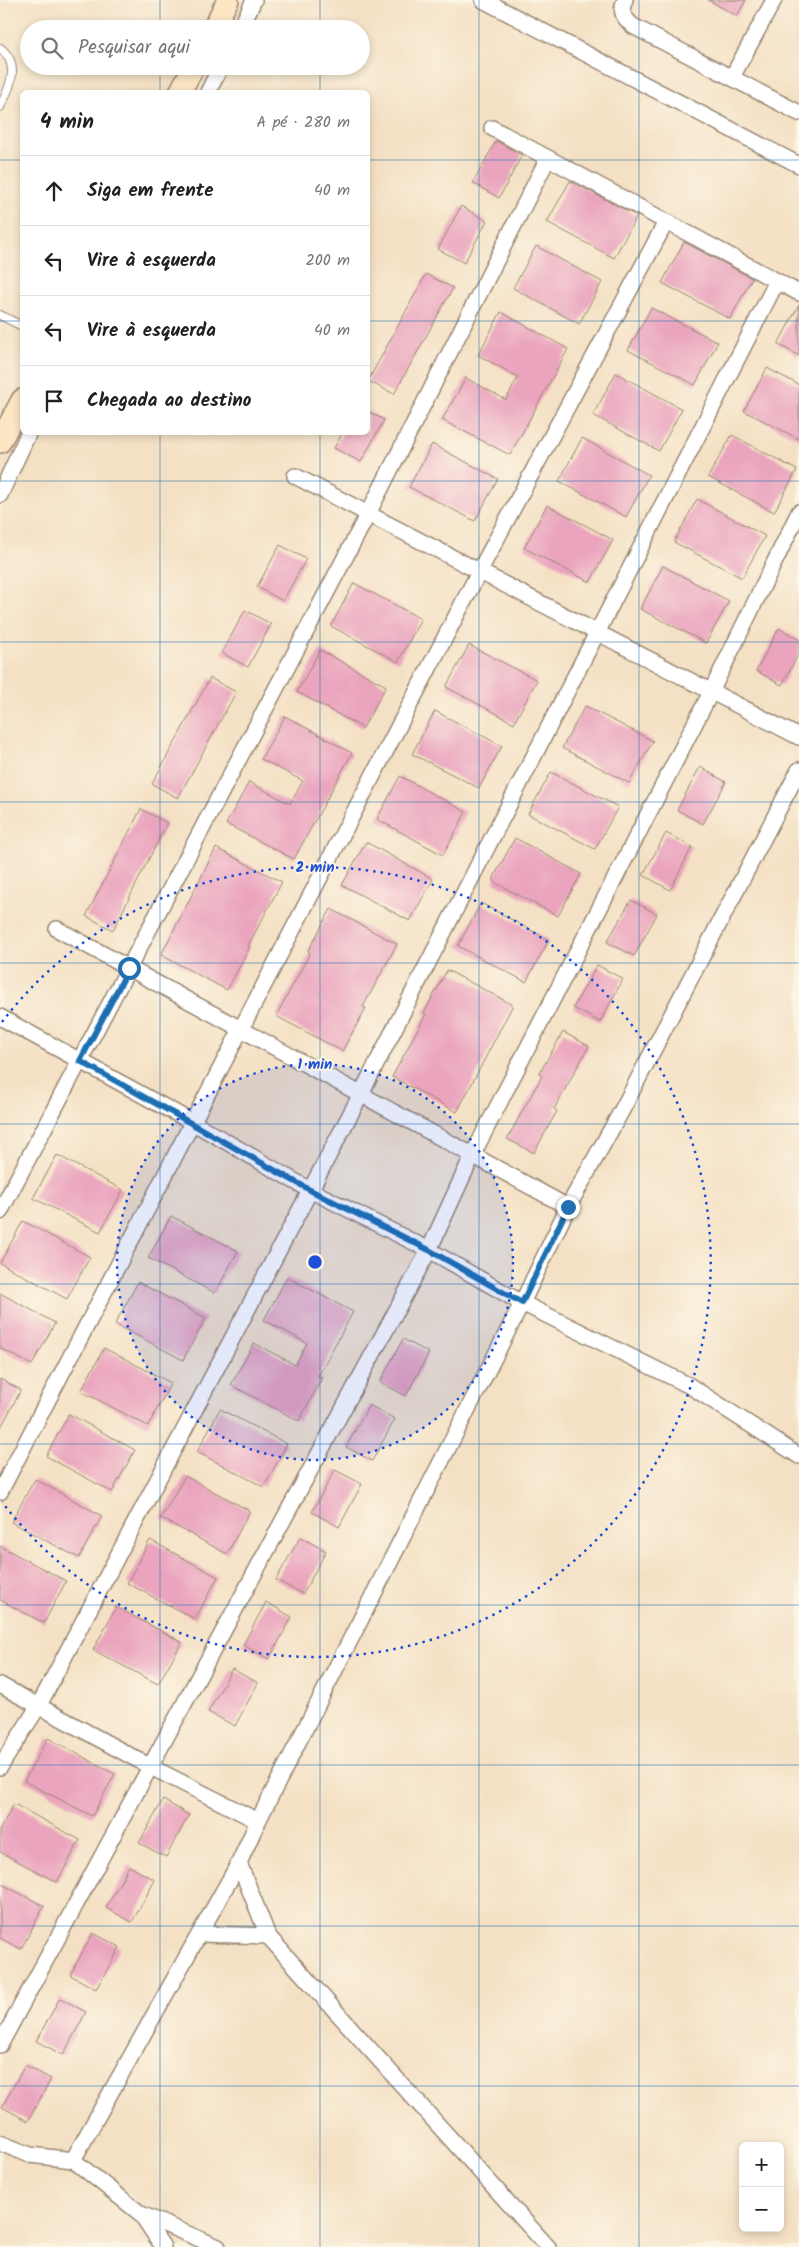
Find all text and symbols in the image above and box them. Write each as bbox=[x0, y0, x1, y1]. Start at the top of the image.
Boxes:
search box bbox=[20, 20, 370, 75]
text: Pesquisar aqui bbox=[78, 33, 190, 63]
icon: search bbox=[38, 34, 66, 62]
text: 4 min bbox=[40, 106, 94, 139]
text: A pé · 280 m bbox=[256, 110, 350, 135]
text: Siga em frente bbox=[87, 176, 214, 206]
icon: ahead bbox=[40, 177, 68, 205]
text: 40 m bbox=[314, 178, 350, 203]
text: Vire à esquerda bbox=[87, 246, 216, 276]
icon: left bbox=[40, 247, 68, 275]
text: 200 m bbox=[306, 248, 350, 273]
text: Vire à esquerda bbox=[87, 316, 216, 346]
icon: left bbox=[40, 317, 68, 345]
text: 40 m bbox=[314, 318, 350, 343]
text: Chegada ao destino bbox=[87, 386, 252, 416]
icon: arrive bbox=[40, 387, 68, 415]
text: 2 min bbox=[295, 856, 335, 880]
route start bbox=[118, 957, 141, 980]
text: 1 min bbox=[298, 1053, 332, 1077]
route end bbox=[557, 1196, 580, 1219]
centre of rings bbox=[306, 1253, 324, 1271]
map controls bbox=[739, 2142, 784, 2232]
button: + bbox=[739, 2142, 784, 2187]
button: − bbox=[739, 2187, 784, 2232]

